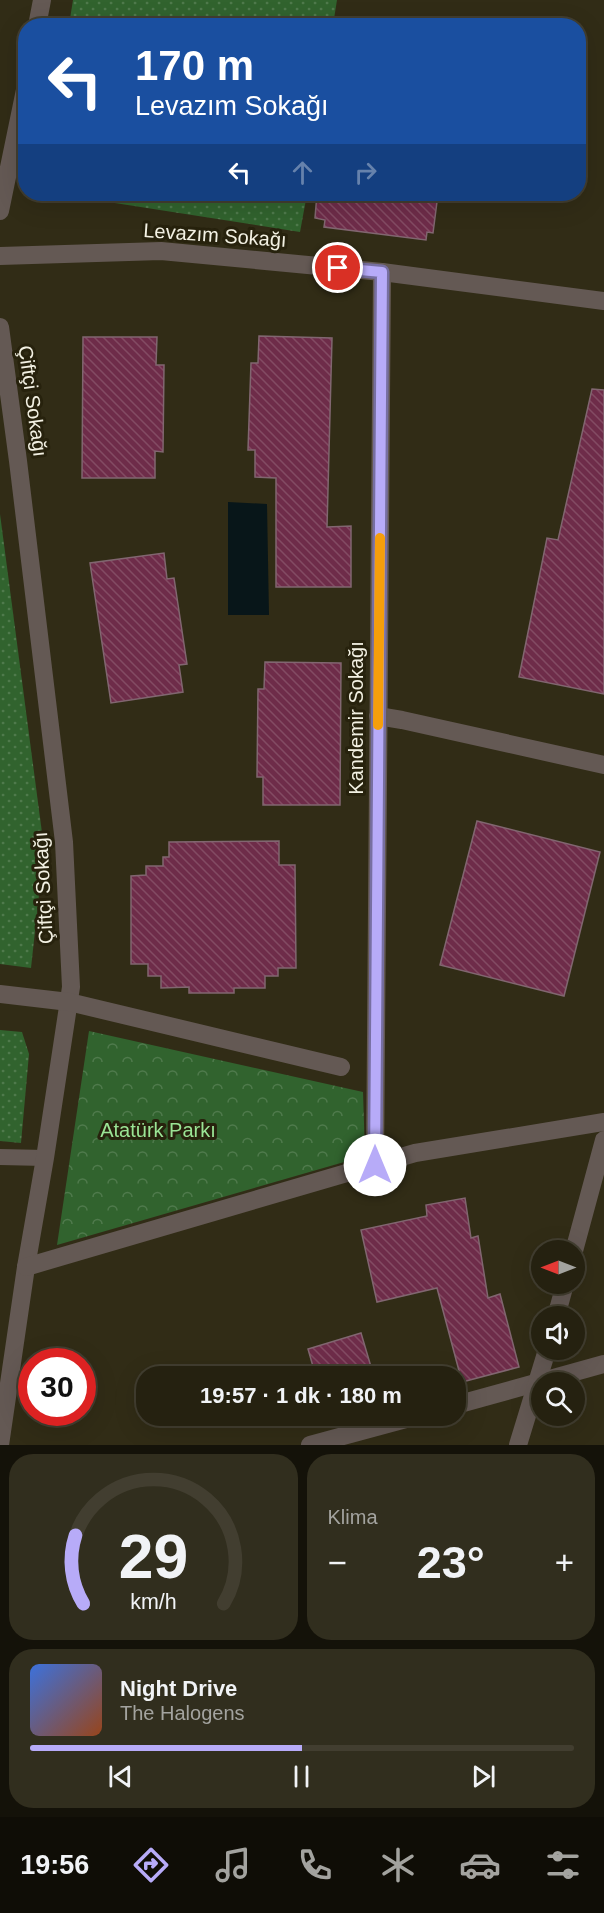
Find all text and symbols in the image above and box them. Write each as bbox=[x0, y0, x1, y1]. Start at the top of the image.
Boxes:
icon: left bbox=[36, 42, 114, 120]
text: 170 m bbox=[135, 42, 254, 89]
text: Levazım Sokağı bbox=[135, 91, 329, 121]
icon: left bbox=[223, 156, 256, 189]
icon: ahead bbox=[286, 156, 319, 189]
icon: right bbox=[349, 156, 382, 189]
street label: Levazım Sokağı bbox=[143, 219, 287, 251]
pin bbox=[312, 242, 363, 293]
icon: arrive bbox=[321, 251, 354, 284]
street label: Çiftçi Sokağı bbox=[14, 344, 52, 458]
street label: Kandemir Sokağı bbox=[345, 641, 367, 795]
street label: Çiftçi Sokağı bbox=[29, 831, 57, 945]
park label: Atatürk Parkı bbox=[100, 1119, 216, 1141]
position arrow bbox=[343, 1133, 407, 1197]
north arrow bbox=[531, 1240, 585, 1294]
map controls bbox=[531, 1240, 585, 1426]
button: sound bbox=[531, 1306, 585, 1360]
speed limit sign: 30 bbox=[18, 1348, 96, 1426]
button: search bbox=[531, 1372, 585, 1426]
text: 19:57 · 1 dk · 180 m bbox=[200, 1383, 402, 1408]
text: Klima bbox=[328, 1506, 378, 1528]
text: 29 bbox=[119, 1522, 188, 1591]
text: 23° bbox=[417, 1537, 485, 1588]
text: − bbox=[328, 1544, 347, 1581]
text: + bbox=[555, 1544, 574, 1581]
text: km/h bbox=[130, 1590, 176, 1614]
text: Night Drive bbox=[120, 1676, 237, 1701]
text: The Halogens bbox=[120, 1702, 245, 1724]
icon: previous bbox=[104, 1760, 137, 1793]
icon: pause bbox=[285, 1760, 318, 1793]
icon: next bbox=[467, 1760, 500, 1793]
icon: directions bbox=[130, 1844, 172, 1886]
icon: music bbox=[212, 1844, 254, 1886]
icon: phone bbox=[294, 1844, 336, 1886]
icon: climate bbox=[377, 1844, 419, 1886]
icon: car bbox=[459, 1844, 501, 1886]
icon: filters bbox=[542, 1844, 584, 1886]
text: 19:56 bbox=[20, 1850, 89, 1880]

